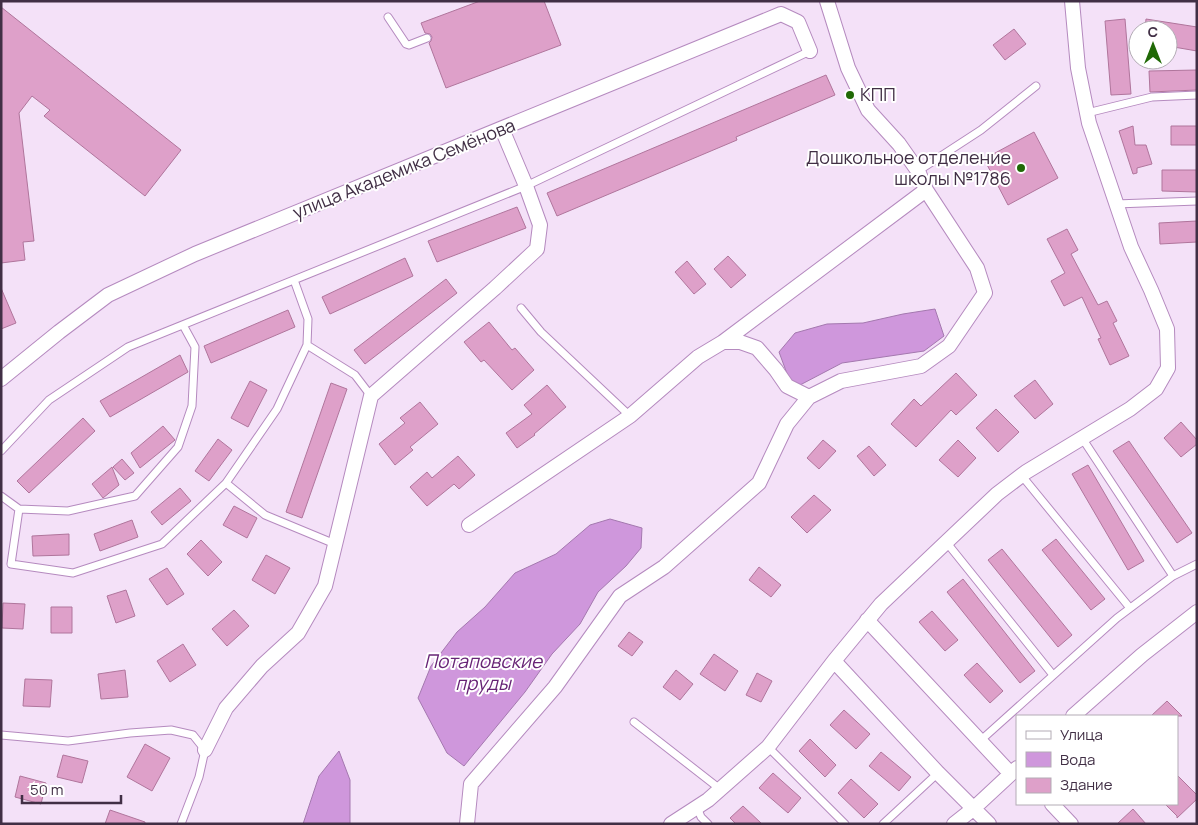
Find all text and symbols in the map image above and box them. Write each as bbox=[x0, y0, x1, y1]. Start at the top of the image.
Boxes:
north arrow bbox=[1128, 20, 1178, 70]
text: С bbox=[1148, 22, 1158, 41]
place label: КПП bbox=[860, 82, 896, 106]
marker: КПП bbox=[844, 89, 856, 101]
street label: улица Академика Семёнова bbox=[289, 112, 518, 224]
place label: Дошкольное отделение школы №1786 bbox=[806, 145, 1011, 190]
marker: Дошкольное отделение школы №1786 bbox=[1015, 162, 1027, 174]
water label: Потаповские пруды bbox=[424, 648, 544, 696]
legend bbox=[1016, 715, 1178, 805]
text: Улица bbox=[1060, 724, 1103, 745]
text: Вода bbox=[1060, 749, 1095, 770]
scale bar bbox=[22, 772, 121, 804]
text: Здание bbox=[1060, 774, 1113, 795]
text: 50 m bbox=[30, 779, 64, 800]

